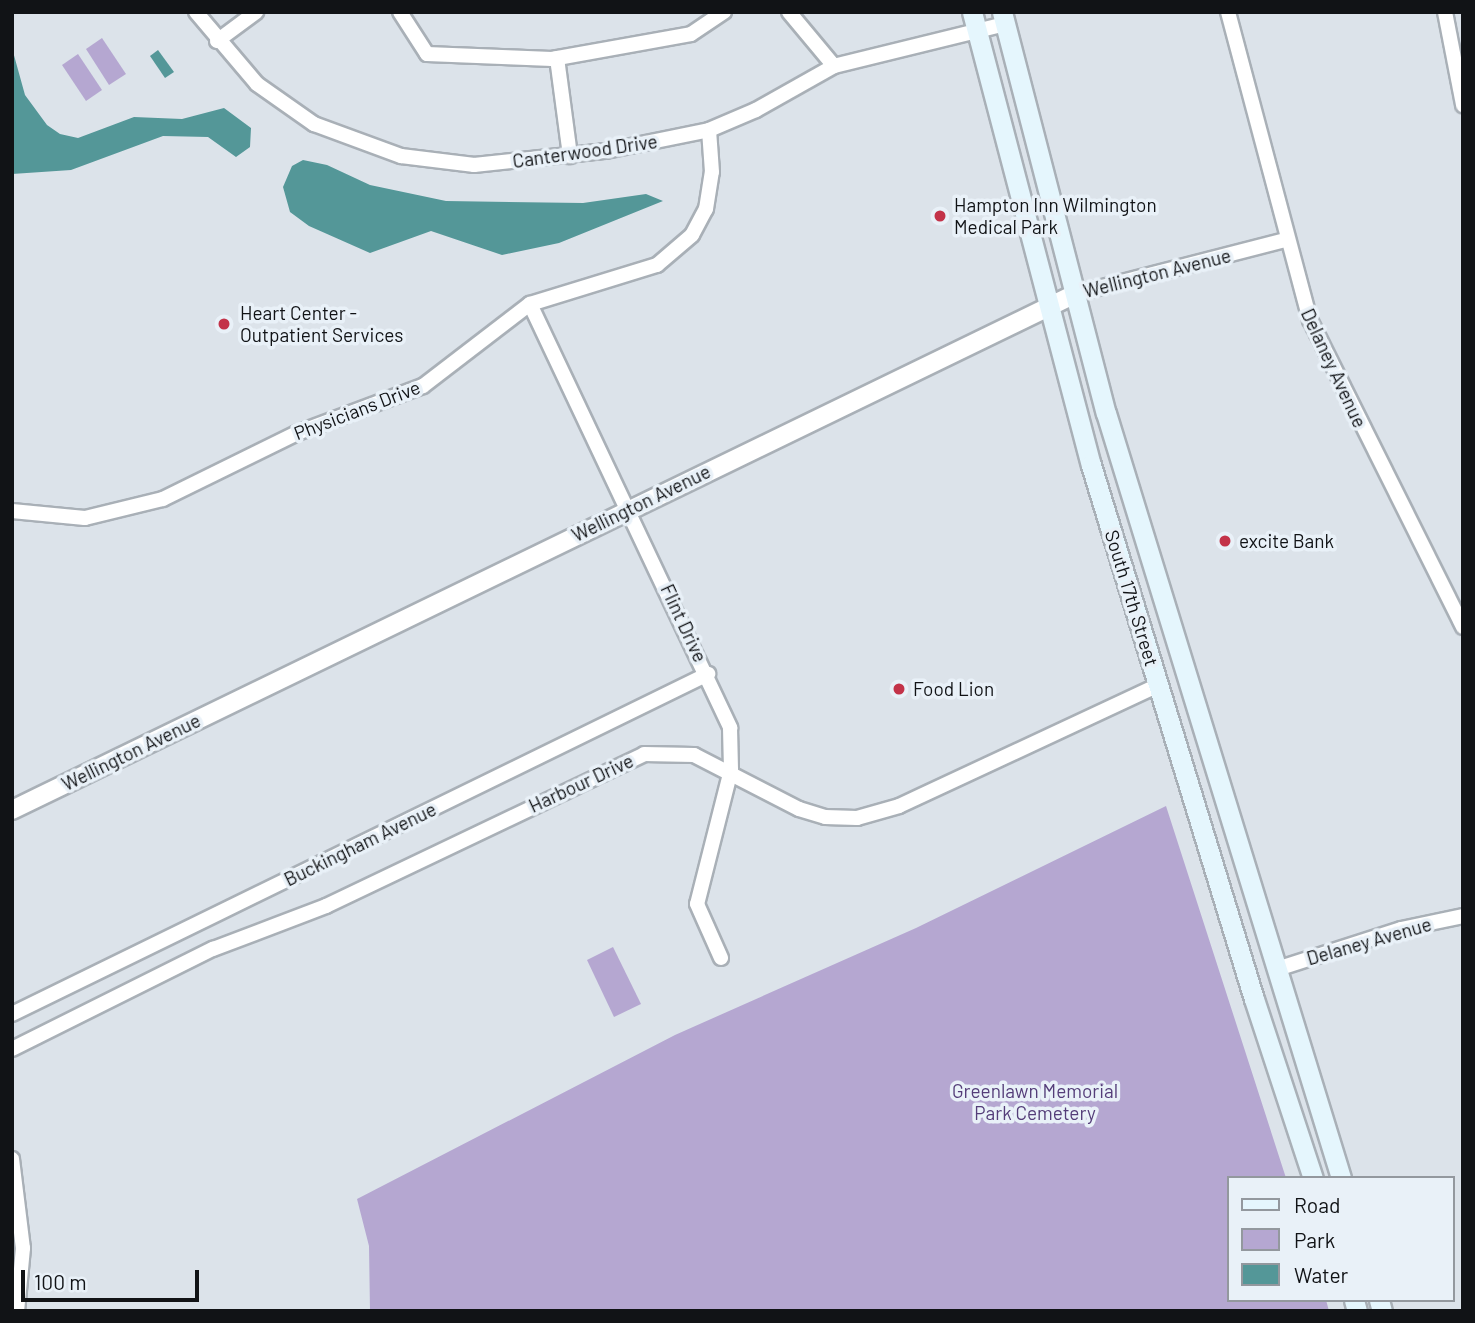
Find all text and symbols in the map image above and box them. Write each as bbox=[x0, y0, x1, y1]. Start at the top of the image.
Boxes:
street label: Canterwood Drive bbox=[511, 130, 659, 172]
place label: Hampton Inn Wilmington Medical Park bbox=[954, 194, 1157, 238]
marker: Hampton Inn Wilmington Medical Park bbox=[932, 208, 948, 224]
street label: Wellington Avenue bbox=[1081, 244, 1233, 302]
place label: Heart Center - Outpatient Services bbox=[240, 302, 403, 346]
street label: Delaney Avenue bbox=[1296, 305, 1372, 431]
marker: Heart Center - Outpatient Services bbox=[214, 314, 234, 334]
street label: Physicians Drive bbox=[291, 375, 423, 445]
street label: Wellington Avenue bbox=[568, 460, 714, 546]
street label: South 17th Street bbox=[1100, 527, 1164, 669]
place label: excite Bank bbox=[1239, 530, 1334, 552]
marker: excite Bank bbox=[1217, 533, 1233, 549]
street label: Flint Drive bbox=[656, 580, 712, 666]
place label: Food Lion bbox=[913, 678, 994, 700]
marker: Food Lion bbox=[891, 681, 907, 697]
street label: Wellington Avenue bbox=[58, 709, 204, 795]
street label: Harbour Drive bbox=[525, 749, 637, 817]
street label: Buckingham Avenue bbox=[280, 797, 440, 891]
street label: Delaney Avenue bbox=[1304, 912, 1434, 970]
park label: Greenlawn Memorial Park Cemetery bbox=[952, 1080, 1118, 1124]
legend bbox=[1226, 1176, 1454, 1302]
text: Road bbox=[1294, 1192, 1340, 1217]
text: Park bbox=[1294, 1227, 1335, 1252]
scale bar bbox=[24, 1256, 203, 1300]
text: Water bbox=[1294, 1262, 1348, 1287]
text: 100 m bbox=[34, 1269, 87, 1294]

